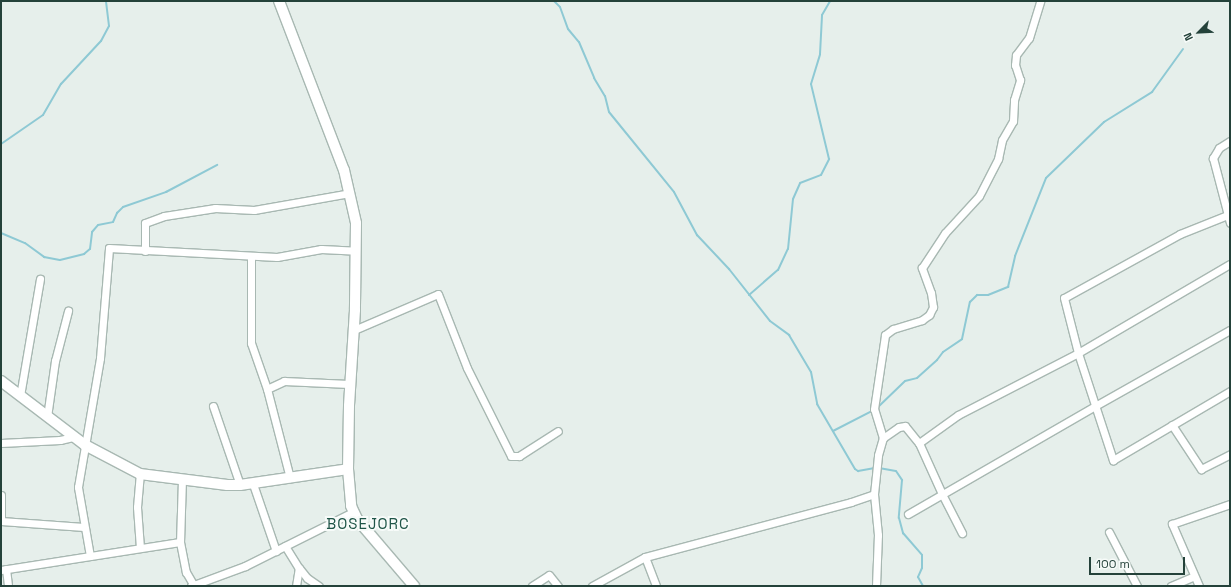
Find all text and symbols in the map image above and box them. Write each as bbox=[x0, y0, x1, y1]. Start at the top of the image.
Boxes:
north arrow bbox=[1179, 12, 1219, 52]
text: N bbox=[1180, 31, 1196, 43]
district label: BOSEJORC bbox=[326, 515, 410, 533]
scale bar bbox=[1091, 549, 1187, 575]
text: 100 m bbox=[1096, 556, 1130, 572]

